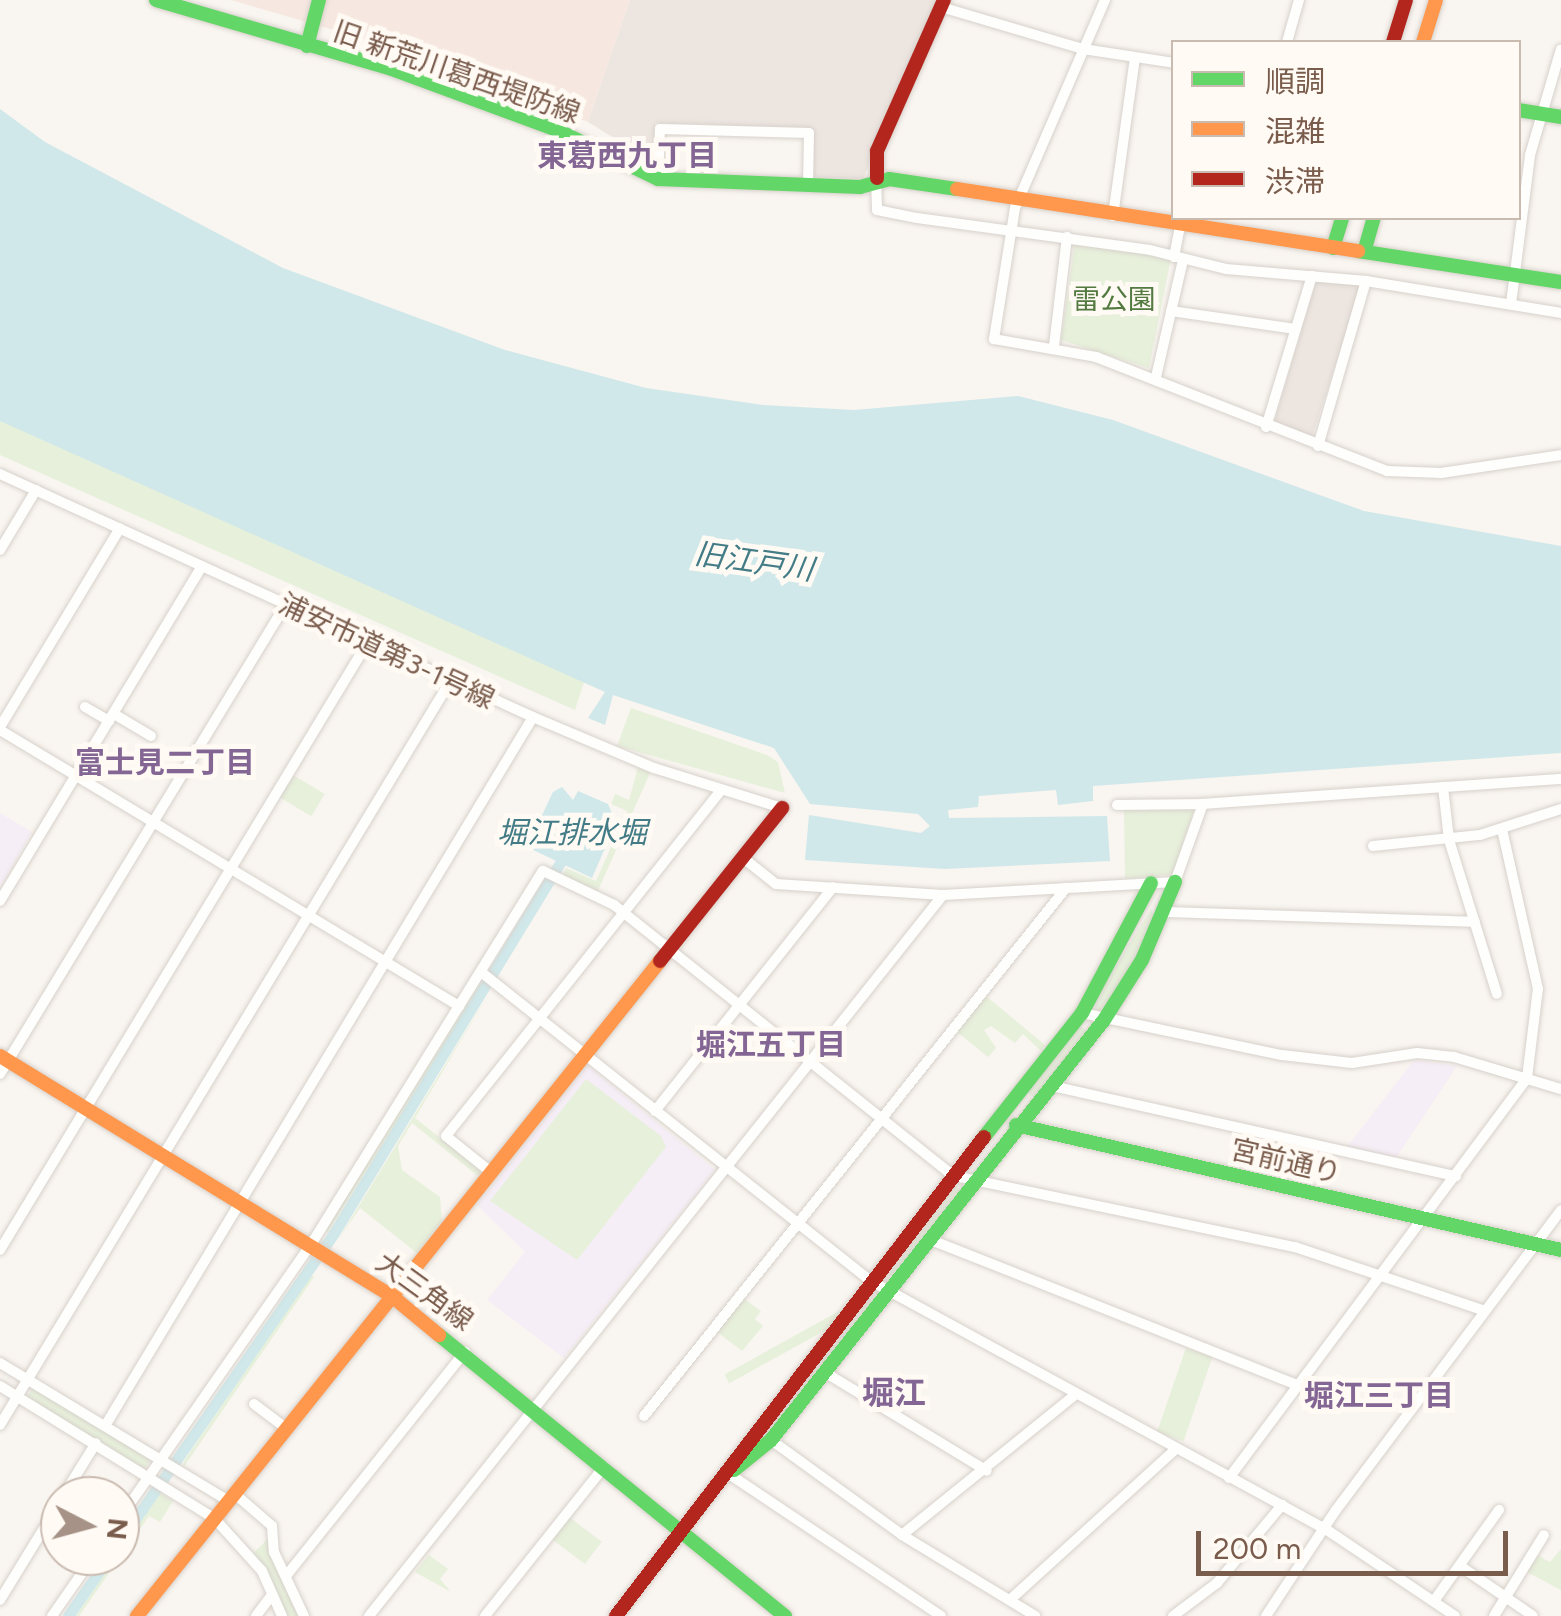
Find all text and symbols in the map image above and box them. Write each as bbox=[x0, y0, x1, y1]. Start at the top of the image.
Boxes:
street label: 旧 新荒川葛西堤防線 bbox=[329, 14, 585, 130]
legend bbox=[1171, 40, 1521, 220]
text: 順調 bbox=[1265, 63, 1325, 100]
text: 混雑 bbox=[1265, 113, 1325, 150]
district label: 東葛西九丁目 bbox=[537, 138, 717, 174]
text: 渋滞 bbox=[1265, 163, 1325, 200]
park label: 雷公園 bbox=[1072, 282, 1156, 316]
water label: 旧江戸川 bbox=[692, 536, 816, 588]
street label: 浦安市道第3-1号線 bbox=[274, 586, 500, 716]
district label: 富士見二丁目 bbox=[75, 745, 255, 781]
water label: 堀江排水堀 bbox=[497, 815, 647, 851]
district label: 堀江五丁目 bbox=[696, 1027, 846, 1063]
street label: 宮前通り bbox=[1228, 1132, 1344, 1190]
street label: 大三角線 bbox=[370, 1244, 480, 1338]
district label: 堀江 bbox=[862, 1374, 926, 1412]
district label: 堀江三丁目 bbox=[1304, 1378, 1454, 1414]
north arrow bbox=[40, 1476, 140, 1576]
scale bar bbox=[1201, 1511, 1514, 1573]
text: N bbox=[100, 1516, 136, 1541]
text: 200 m bbox=[1213, 1530, 1301, 1567]

